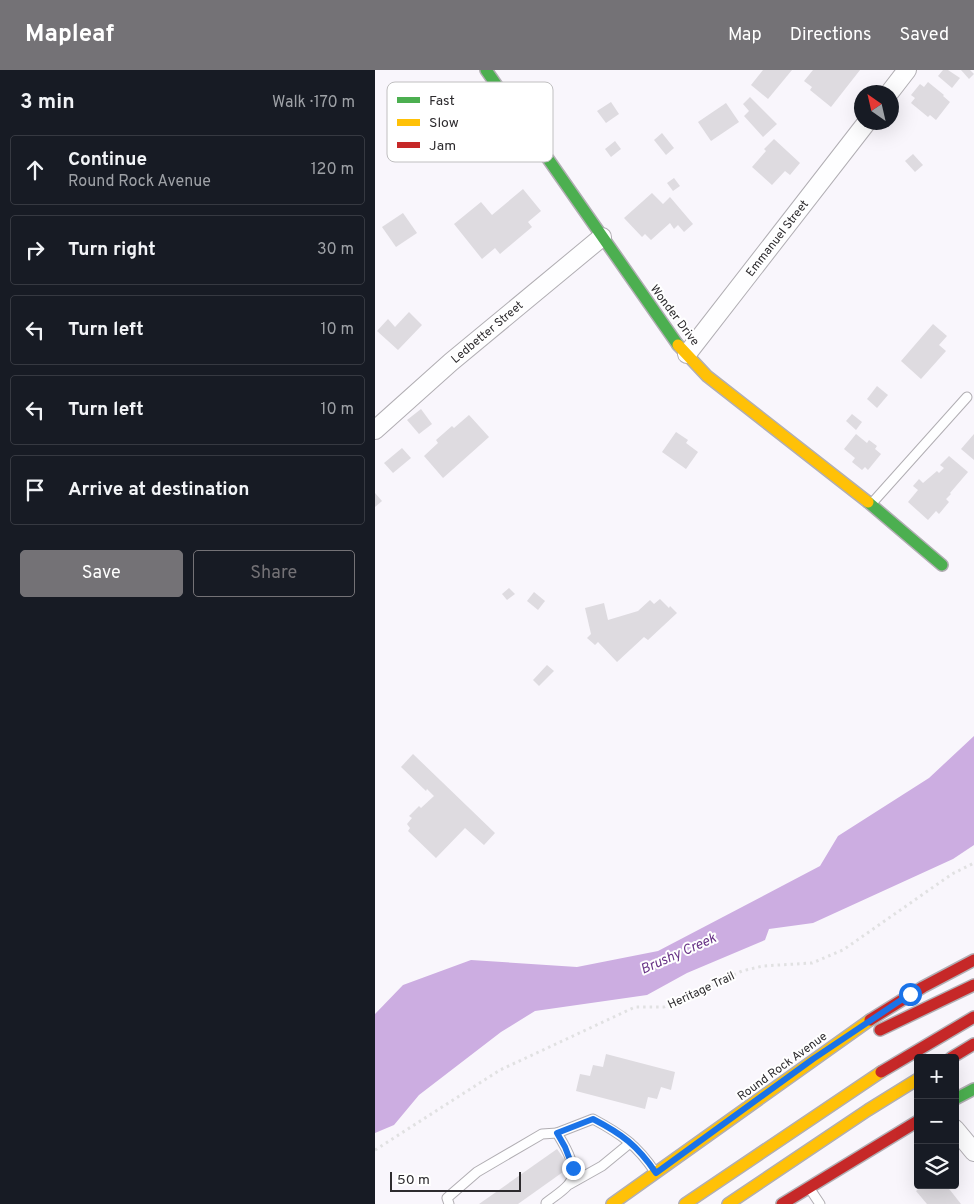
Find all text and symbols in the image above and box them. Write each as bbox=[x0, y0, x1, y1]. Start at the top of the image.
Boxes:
text: Mapleaf bbox=[25, 20, 114, 50]
text: Map bbox=[728, 24, 762, 47]
text: Directions bbox=[790, 24, 872, 47]
text: Saved bbox=[900, 24, 949, 47]
legend bbox=[387, 82, 553, 162]
north arrow bbox=[854, 85, 899, 130]
text: 3 min bbox=[20, 89, 75, 116]
text: Walk · 170 m bbox=[272, 93, 355, 113]
text: Fast bbox=[429, 93, 455, 110]
text: Slow bbox=[429, 115, 459, 132]
text: Jam bbox=[429, 138, 456, 155]
text: Continue bbox=[68, 148, 147, 172]
icon: ahead bbox=[21, 156, 49, 184]
text: 120 m bbox=[311, 160, 354, 180]
text: Round Rock Avenue bbox=[68, 172, 211, 192]
street label: Emmanuel Street bbox=[743, 197, 813, 280]
icon: right bbox=[21, 236, 49, 264]
text: Turn right bbox=[68, 238, 156, 262]
text: 30 m bbox=[317, 240, 354, 260]
street label: Wonder Drive bbox=[646, 282, 702, 349]
street label: Ledbetter Street bbox=[448, 298, 527, 368]
icon: left bbox=[21, 316, 49, 344]
text: Turn left bbox=[68, 318, 144, 342]
text: 10 m bbox=[320, 320, 354, 340]
icon: left bbox=[21, 396, 49, 424]
text: Turn left bbox=[68, 398, 144, 422]
text: 10 m bbox=[320, 400, 354, 420]
icon: arrive bbox=[21, 476, 49, 504]
text: Arrive at destination bbox=[68, 478, 249, 502]
button: Save bbox=[20, 550, 183, 597]
button: Share bbox=[193, 550, 355, 597]
water label: Brushy Creek bbox=[638, 930, 720, 979]
street label: Heritage Trail bbox=[665, 968, 737, 1013]
route start bbox=[899, 983, 922, 1006]
street label: Round Rock Avenue bbox=[735, 1029, 831, 1105]
map controls bbox=[914, 1054, 959, 1189]
button: + bbox=[914, 1054, 959, 1099]
button: − bbox=[914, 1099, 959, 1144]
button: layers bbox=[914, 1144, 959, 1189]
route end bbox=[562, 1157, 585, 1180]
scale bar bbox=[390, 1169, 521, 1192]
text: 50 m bbox=[397, 1172, 430, 1189]

